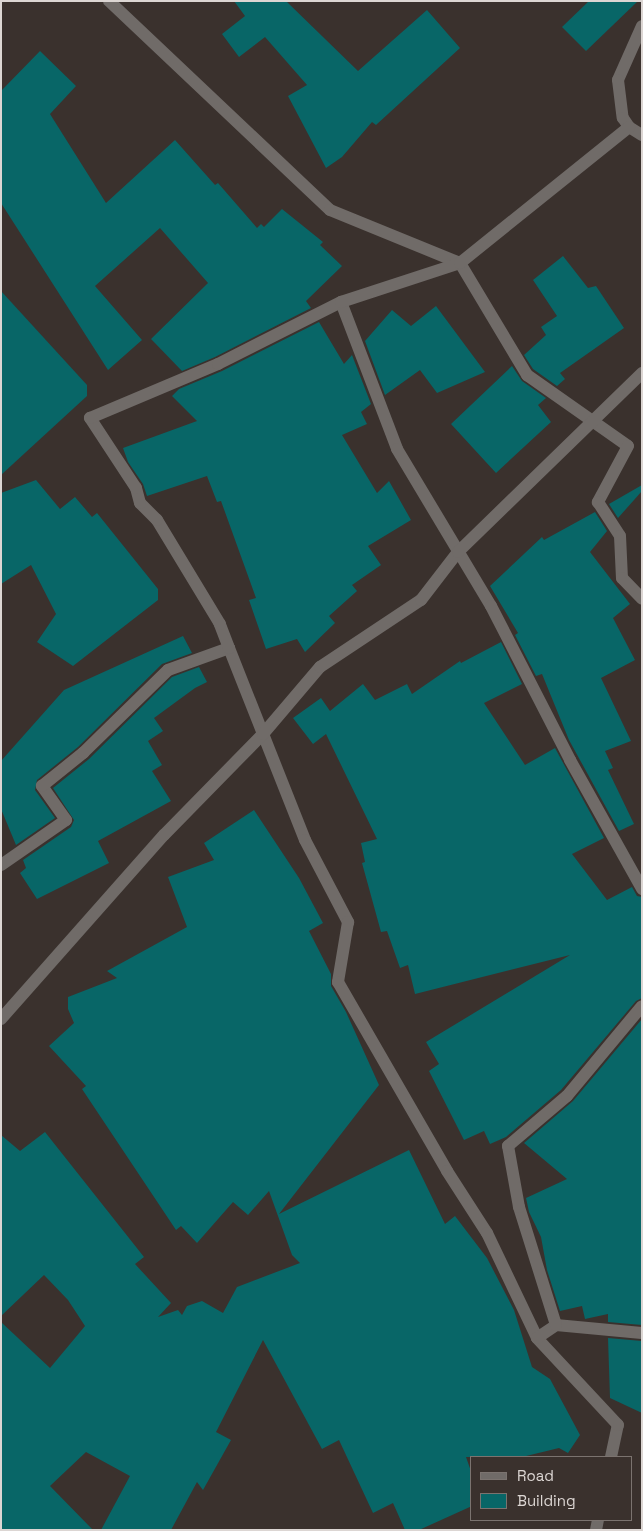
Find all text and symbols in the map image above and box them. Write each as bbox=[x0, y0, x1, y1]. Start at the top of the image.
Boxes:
legend bbox=[470, 1456, 633, 1521]
text: Road bbox=[517, 1466, 554, 1485]
text: Building bbox=[517, 1491, 576, 1510]

